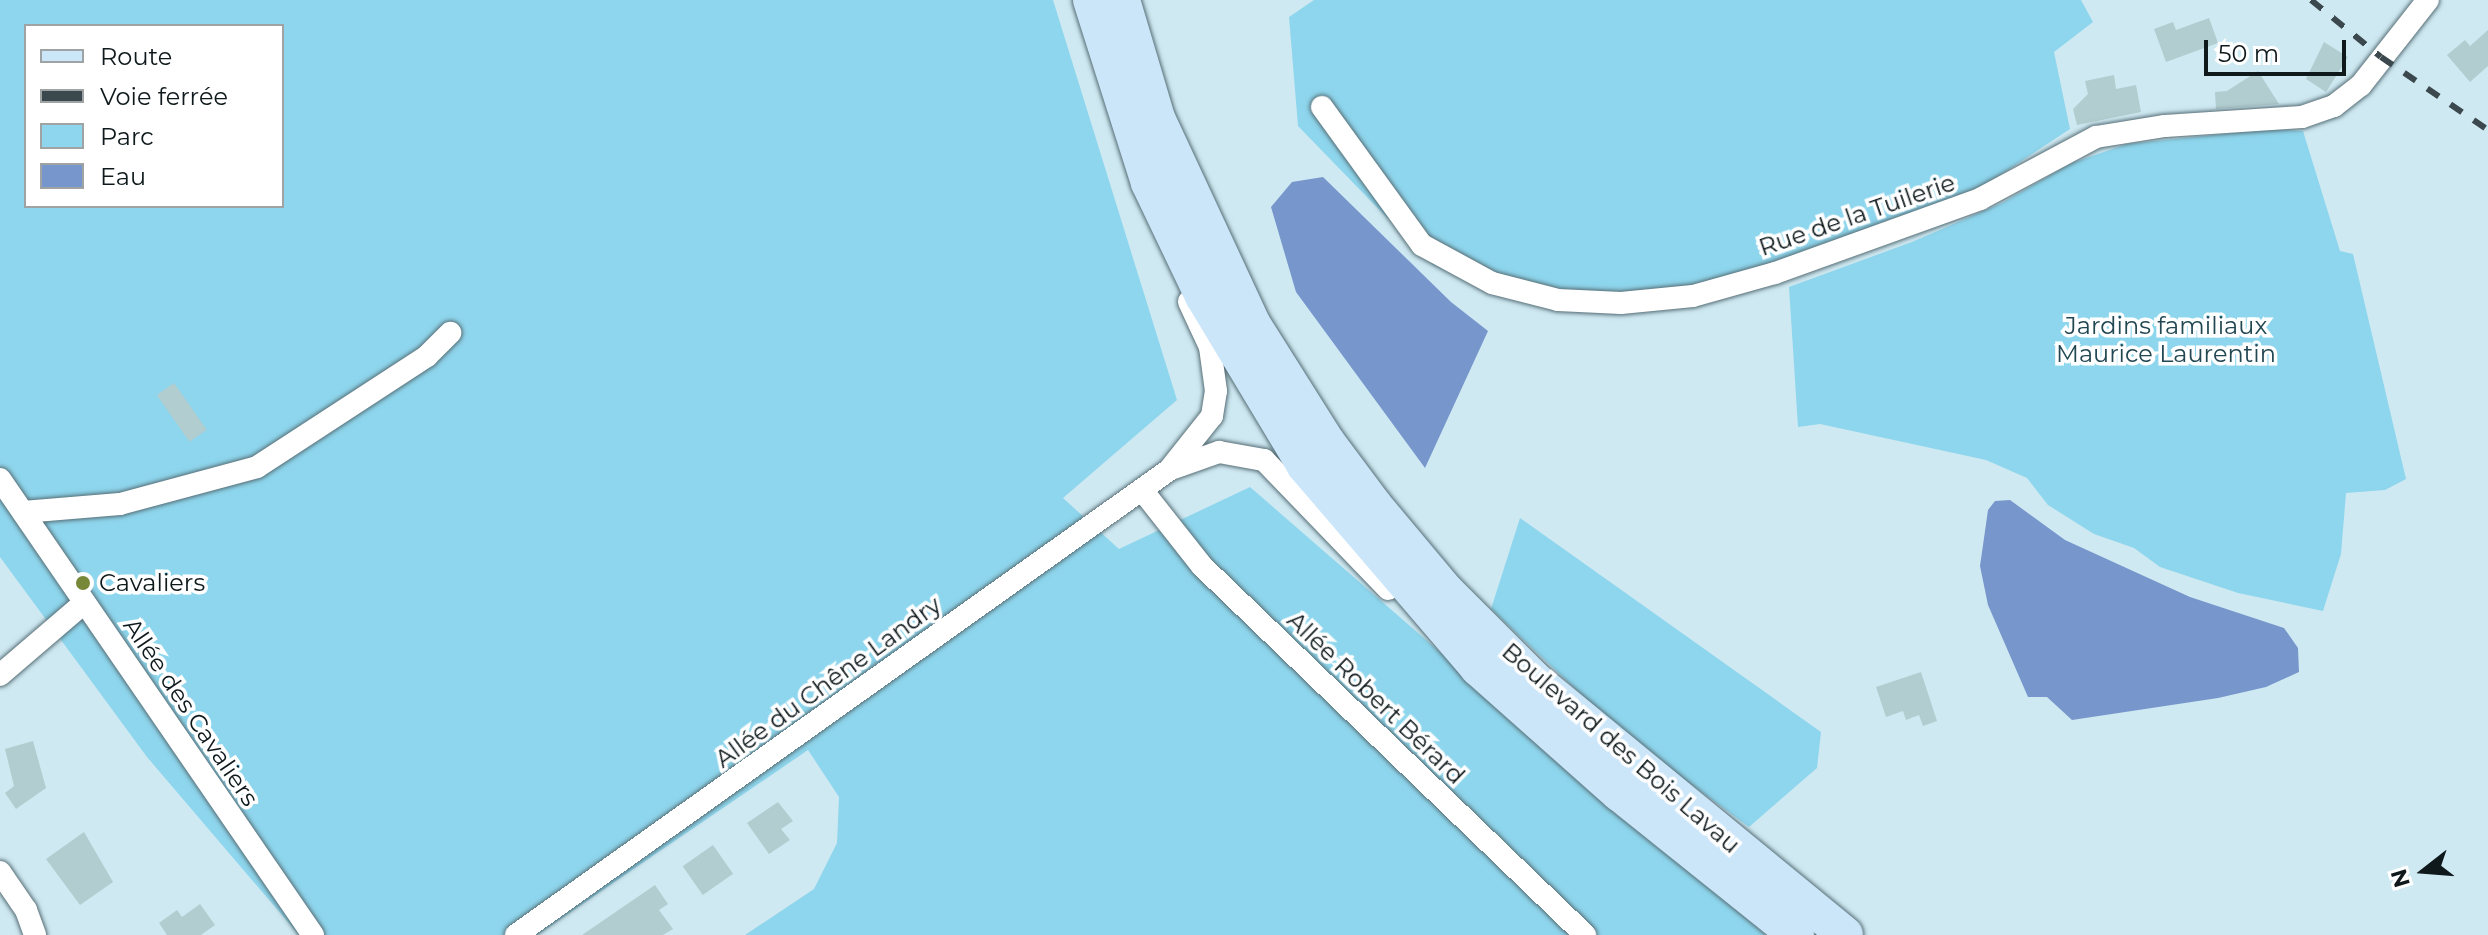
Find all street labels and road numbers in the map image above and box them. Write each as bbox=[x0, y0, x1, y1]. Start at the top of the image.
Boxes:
street label: Rue de la Tuilerie bbox=[1755, 168, 1959, 262]
street label: Allée du Chêne Landry bbox=[709, 590, 947, 774]
street label: Allée Robert Bérard bbox=[1281, 606, 1471, 790]
street label: Allée des Cavaliers bbox=[117, 613, 265, 811]
street label: Boulevard des Bois Lavau bbox=[1496, 637, 1746, 859]

